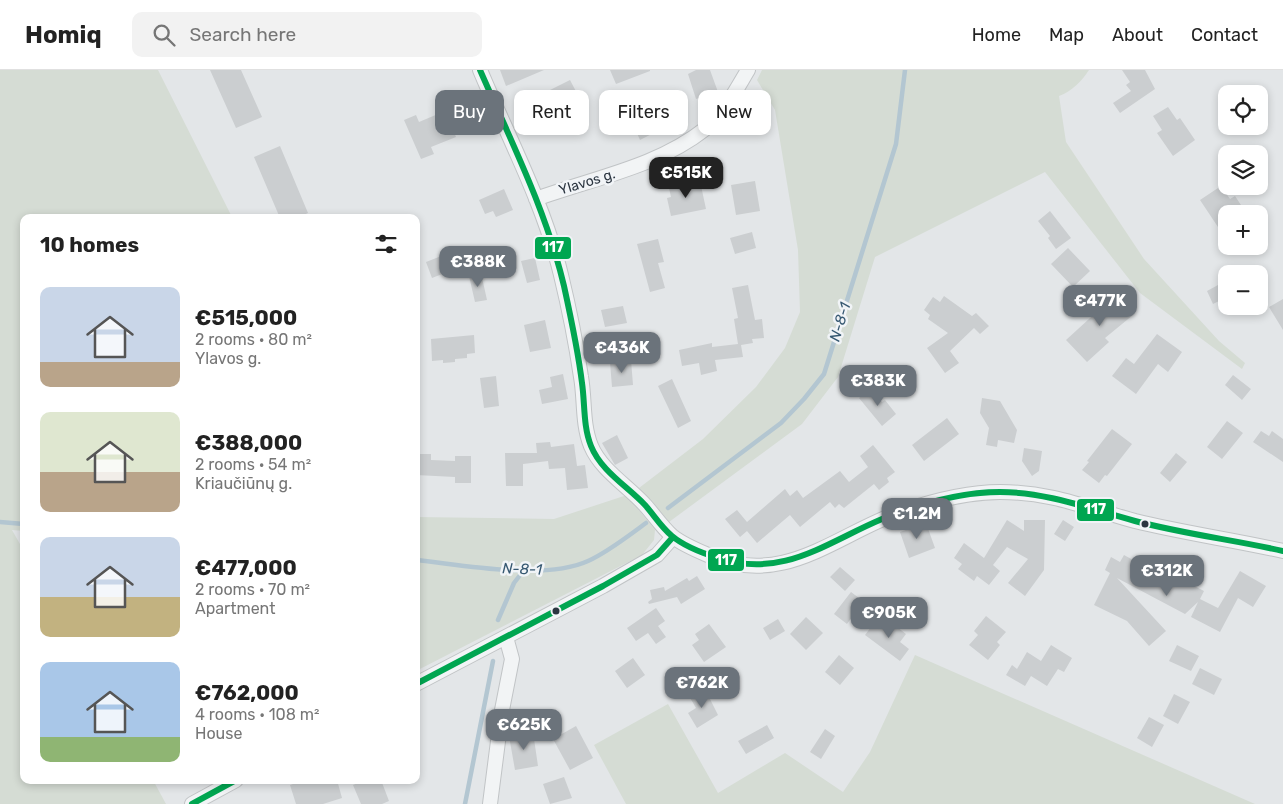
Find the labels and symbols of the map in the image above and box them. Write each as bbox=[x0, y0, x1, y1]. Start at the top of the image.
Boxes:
pin: €515K bbox=[651, 156, 721, 199]
street label: Ylavos g. bbox=[557, 165, 617, 199]
line badge: 117 bbox=[534, 236, 572, 260]
text: 117 bbox=[542, 239, 564, 256]
pin: €388K bbox=[443, 246, 513, 288]
pin: €477K bbox=[1065, 284, 1135, 327]
water label: N-8-1 bbox=[826, 300, 855, 344]
pin: €436K bbox=[587, 332, 657, 374]
pin: €383K bbox=[843, 364, 913, 407]
pin: €1.2M bbox=[882, 498, 952, 540]
line badge: 117 bbox=[1076, 498, 1115, 522]
text: 117 bbox=[1084, 501, 1106, 518]
unlabelled marker bbox=[1140, 519, 1150, 529]
line badge: 117 bbox=[707, 548, 745, 572]
text: 117 bbox=[715, 552, 737, 569]
pin: €312K bbox=[1132, 554, 1202, 597]
water label: N-8-1 bbox=[502, 559, 543, 579]
pin: €905K bbox=[854, 596, 924, 639]
unlabelled marker bbox=[551, 606, 561, 616]
pin: €762K bbox=[667, 666, 737, 709]
pin: €625K bbox=[489, 708, 559, 751]

